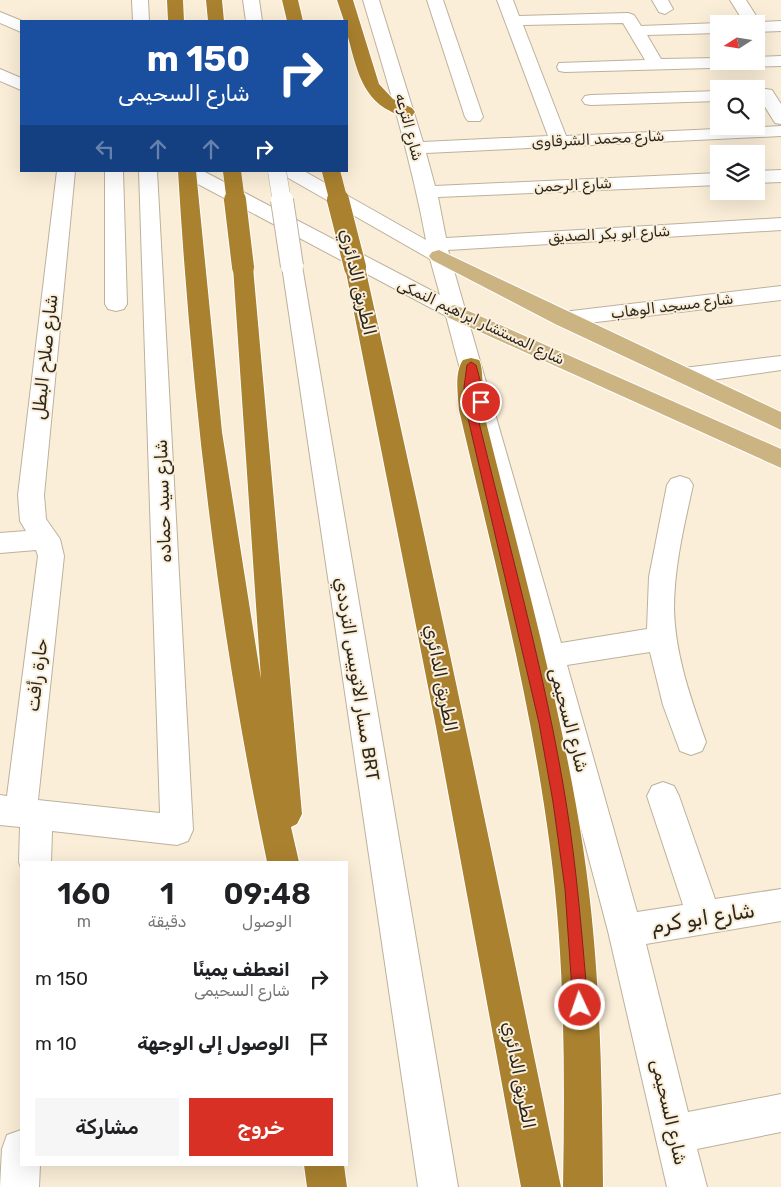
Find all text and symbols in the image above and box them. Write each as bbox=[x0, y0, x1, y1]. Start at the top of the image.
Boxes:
north arrow bbox=[710, 15, 765, 70]
map controls bbox=[710, 15, 765, 200]
text: 150 m bbox=[147, 38, 250, 80]
icon: right bbox=[268, 40, 333, 105]
text: شارع السحيمى bbox=[118, 80, 250, 107]
button: search bbox=[710, 80, 765, 135]
street label: شارع الترعه bbox=[389, 91, 427, 163]
street label: شارع محمد الشرقاوى bbox=[531, 127, 665, 153]
icon: left bbox=[91, 135, 119, 163]
icon: ahead bbox=[144, 135, 172, 163]
icon: ahead bbox=[197, 135, 225, 163]
icon: right bbox=[250, 135, 278, 163]
button: layers bbox=[710, 145, 765, 200]
street label: شارع الرحمن bbox=[534, 174, 613, 198]
street label: شارع ابو بكر الصديق bbox=[547, 222, 671, 248]
street label: الطريق الدائري bbox=[334, 227, 381, 338]
street label: شارع المستشار ابراهيم النمكى bbox=[394, 275, 567, 371]
street label: شارع مسجد الوهاب bbox=[610, 290, 735, 324]
street label: شارع صلاح البطل bbox=[27, 293, 64, 421]
pin bbox=[460, 381, 502, 423]
icon: arrive bbox=[467, 388, 495, 416]
street label: شارع سيد حماده bbox=[150, 439, 177, 563]
street label: مسار الاتوبيس الترددي BRT bbox=[329, 576, 384, 783]
street label: الطريق الدائري bbox=[419, 622, 462, 734]
street label: حارة رأفت bbox=[22, 637, 52, 713]
street label: شارع السحيمى bbox=[543, 665, 594, 775]
text: 160 bbox=[57, 876, 111, 912]
text: 1 bbox=[160, 876, 174, 912]
text: 09:48 bbox=[224, 876, 311, 912]
street label: شارع ابو كرم bbox=[649, 897, 757, 940]
text: m bbox=[77, 912, 91, 931]
text: دقيقة bbox=[148, 912, 186, 931]
text: الوصول bbox=[242, 912, 292, 931]
text: انعطف يمينًا bbox=[193, 958, 290, 981]
icon: right bbox=[305, 965, 333, 993]
text: 150 m bbox=[35, 967, 88, 990]
position arrow bbox=[553, 978, 605, 1030]
text: شارع السحيمى bbox=[194, 981, 290, 1000]
street label: الطريق الدائري bbox=[497, 1019, 540, 1131]
icon: arrive bbox=[305, 1030, 333, 1058]
text: 10 m bbox=[35, 1032, 77, 1055]
text: الوصول إلى الوجهة bbox=[137, 1032, 290, 1055]
street label: شارع السحيمى bbox=[645, 1057, 692, 1167]
button: مشاركة bbox=[35, 1098, 179, 1156]
button: خروج bbox=[189, 1098, 333, 1156]

